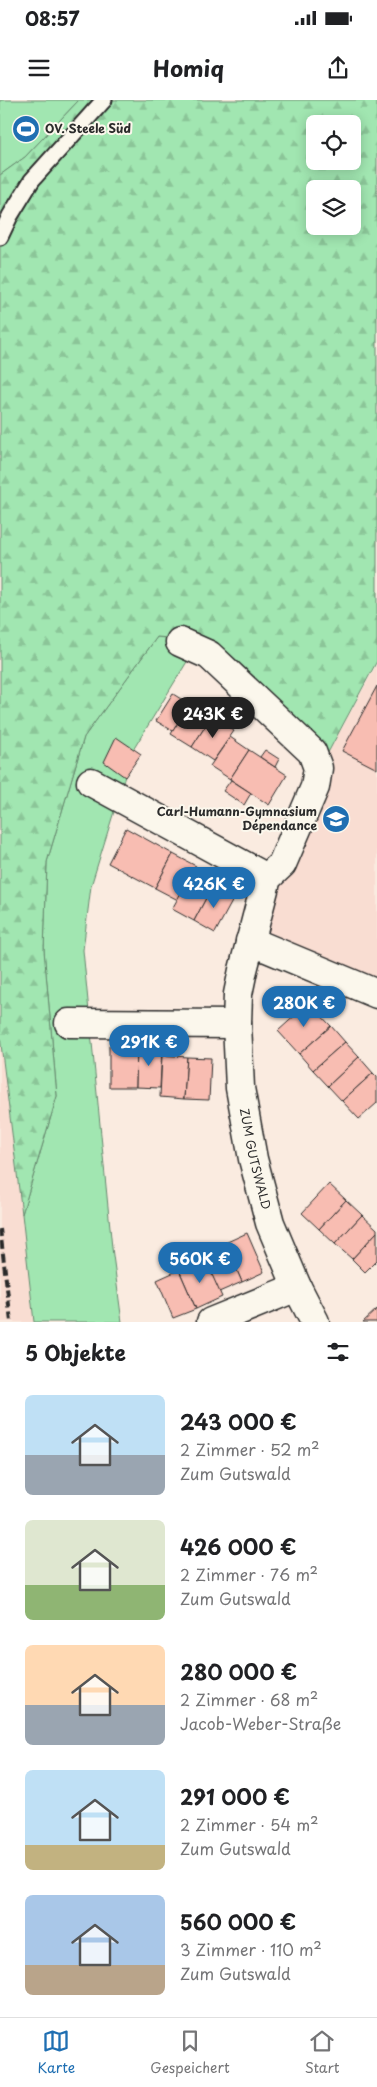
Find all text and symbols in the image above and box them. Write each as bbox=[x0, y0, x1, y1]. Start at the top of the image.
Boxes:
text: 08:57 bbox=[25, 4, 79, 32]
text: Homiq bbox=[153, 51, 224, 84]
icon: menu bbox=[25, 54, 53, 82]
icon: share bbox=[324, 54, 352, 82]
sports icon: OV. Steele Süd bbox=[11, 114, 41, 144]
map controls bbox=[306, 115, 361, 235]
button: locate bbox=[306, 115, 361, 170]
place label: OV. Steele Süd bbox=[45, 119, 132, 137]
button: layers bbox=[306, 180, 361, 235]
pin: 243K € bbox=[172, 696, 254, 739]
text: 243K € bbox=[183, 701, 243, 725]
place label: Carl-Humann-Gymnasium Dépendance bbox=[157, 802, 317, 834]
school or university icon: Carl-Humann-Gymnasium Dépendance bbox=[321, 804, 351, 834]
pin: 426K € bbox=[173, 866, 255, 909]
text: 426K € bbox=[183, 871, 245, 895]
pin: 280K € bbox=[263, 986, 345, 1028]
text: 280K € bbox=[273, 990, 335, 1014]
pin: 291K € bbox=[108, 1024, 190, 1067]
text: 291K € bbox=[120, 1029, 178, 1053]
street label: ZUM GUTSWALD bbox=[236, 1106, 276, 1211]
pin: 560K € bbox=[159, 1242, 241, 1284]
text: 560K € bbox=[169, 1246, 231, 1270]
text: 5 Objekte bbox=[25, 1336, 126, 1368]
icon: filters bbox=[324, 1338, 352, 1366]
text: 243 000 € bbox=[180, 1405, 297, 1437]
icon: home bbox=[65, 1415, 125, 1475]
text: 2 Zimmer · 52 m² bbox=[180, 1437, 320, 1461]
text: Zum Gutswald bbox=[180, 1461, 291, 1485]
text: 426 000 € bbox=[180, 1530, 296, 1562]
icon: home bbox=[65, 1540, 125, 1600]
text: 2 Zimmer · 76 m² bbox=[180, 1562, 318, 1586]
text: Zum Gutswald bbox=[180, 1586, 291, 1610]
text: 280 000 € bbox=[180, 1655, 297, 1687]
icon: home bbox=[65, 1665, 125, 1725]
text: 2 Zimmer · 68 m² bbox=[180, 1687, 318, 1711]
text: Jacob-Weber-Straße bbox=[180, 1711, 341, 1735]
text: 291 000 € bbox=[180, 1780, 290, 1812]
icon: home bbox=[65, 1790, 125, 1850]
text: 2 Zimmer · 54 m² bbox=[180, 1812, 319, 1836]
text: Zum Gutswald bbox=[180, 1836, 291, 1860]
text: 560 000 € bbox=[180, 1905, 296, 1937]
icon: home bbox=[65, 1915, 125, 1975]
text: 3 Zimmer · 110 m² bbox=[180, 1937, 322, 1961]
text: Zum Gutswald bbox=[180, 1961, 291, 1985]
tab: Karte bbox=[37, 2027, 75, 2078]
tab: Gespeichert bbox=[150, 2027, 230, 2078]
tab: Start bbox=[305, 2027, 340, 2078]

